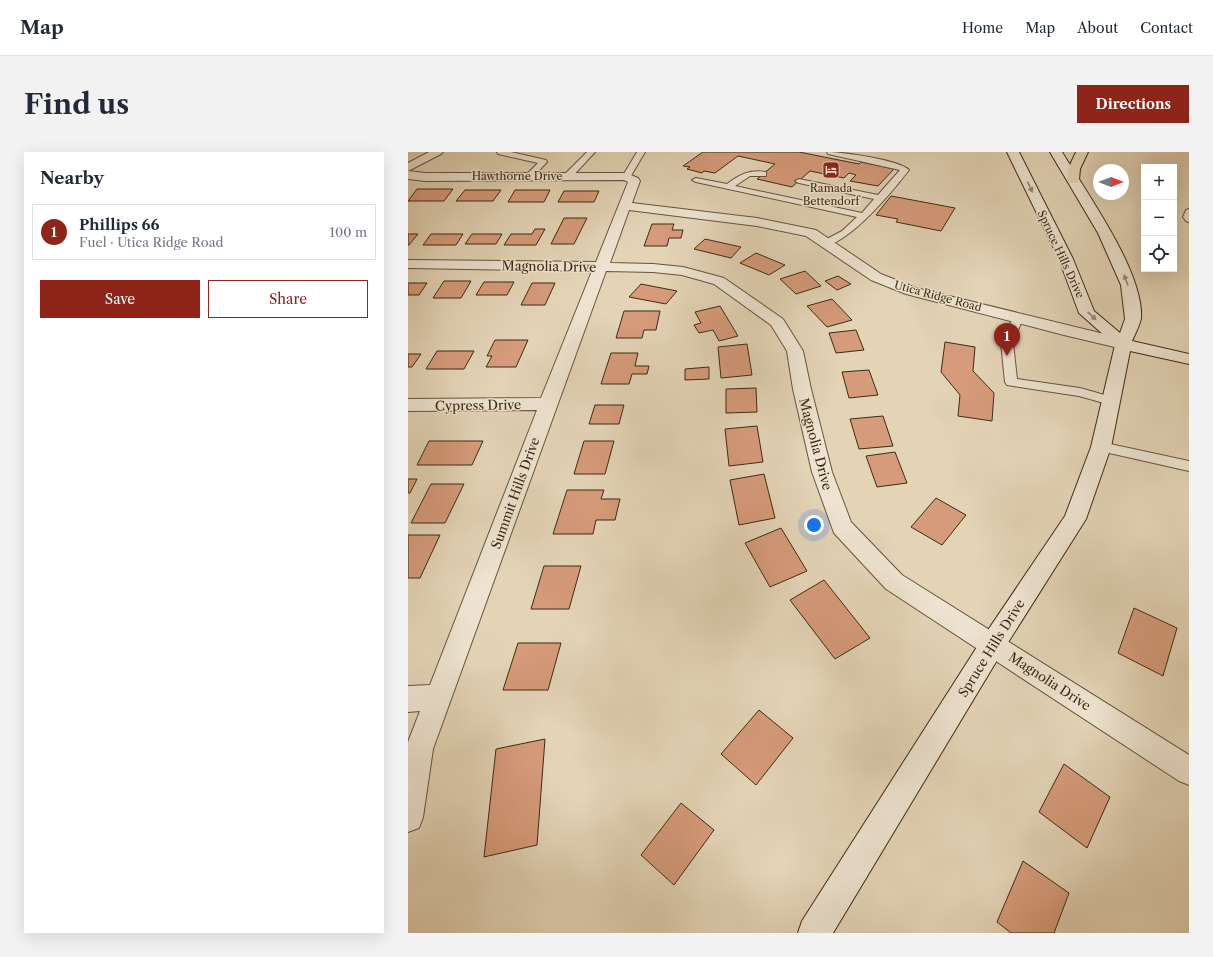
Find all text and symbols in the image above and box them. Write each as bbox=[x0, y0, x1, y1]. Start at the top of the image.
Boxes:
text: Map bbox=[20, 16, 64, 39]
text: Home bbox=[962, 19, 1003, 37]
text: Map bbox=[1025, 19, 1055, 37]
text: About bbox=[1077, 19, 1118, 37]
text: Contact bbox=[1140, 19, 1193, 37]
button: Directions bbox=[1077, 85, 1189, 123]
text: Find us bbox=[24, 87, 129, 121]
hotel icon: Ramada Bettendorf bbox=[821, 160, 841, 180]
north arrow bbox=[1093, 164, 1129, 200]
map controls bbox=[1141, 164, 1177, 272]
button: + bbox=[1141, 164, 1177, 200]
text: Nearby bbox=[40, 168, 104, 188]
street label: Hawthorne Drive bbox=[472, 169, 562, 183]
place label: Ramada Bettendorf bbox=[803, 181, 861, 208]
one-way arrow bbox=[1027, 182, 1033, 193]
button: − bbox=[1141, 200, 1177, 236]
street label: Spruce Hills Drive bbox=[1035, 208, 1087, 300]
text: Phillips 66 bbox=[79, 215, 160, 234]
text: 1 bbox=[51, 224, 57, 240]
text: 100 m bbox=[329, 224, 367, 240]
text: Fuel · Utica Ridge Road bbox=[79, 234, 223, 250]
button: locate bbox=[1141, 236, 1177, 272]
street label: Magnolia Drive bbox=[502, 257, 596, 275]
one-way arrow bbox=[1122, 273, 1128, 285]
street label: Utica Ridge Road bbox=[893, 278, 984, 314]
button: Save bbox=[40, 280, 200, 318]
button: Share bbox=[208, 280, 368, 318]
one-way arrow bbox=[1087, 312, 1097, 321]
pin: 1 bbox=[994, 323, 1020, 356]
street label: Cypress Drive bbox=[435, 396, 521, 414]
street label: Magnolia Drive bbox=[796, 396, 836, 492]
street label: Summit Hills Drive bbox=[487, 435, 543, 551]
your location bbox=[804, 515, 824, 535]
street label: Spruce Hills Drive bbox=[954, 596, 1028, 700]
street label: Magnolia Drive bbox=[1006, 649, 1094, 713]

